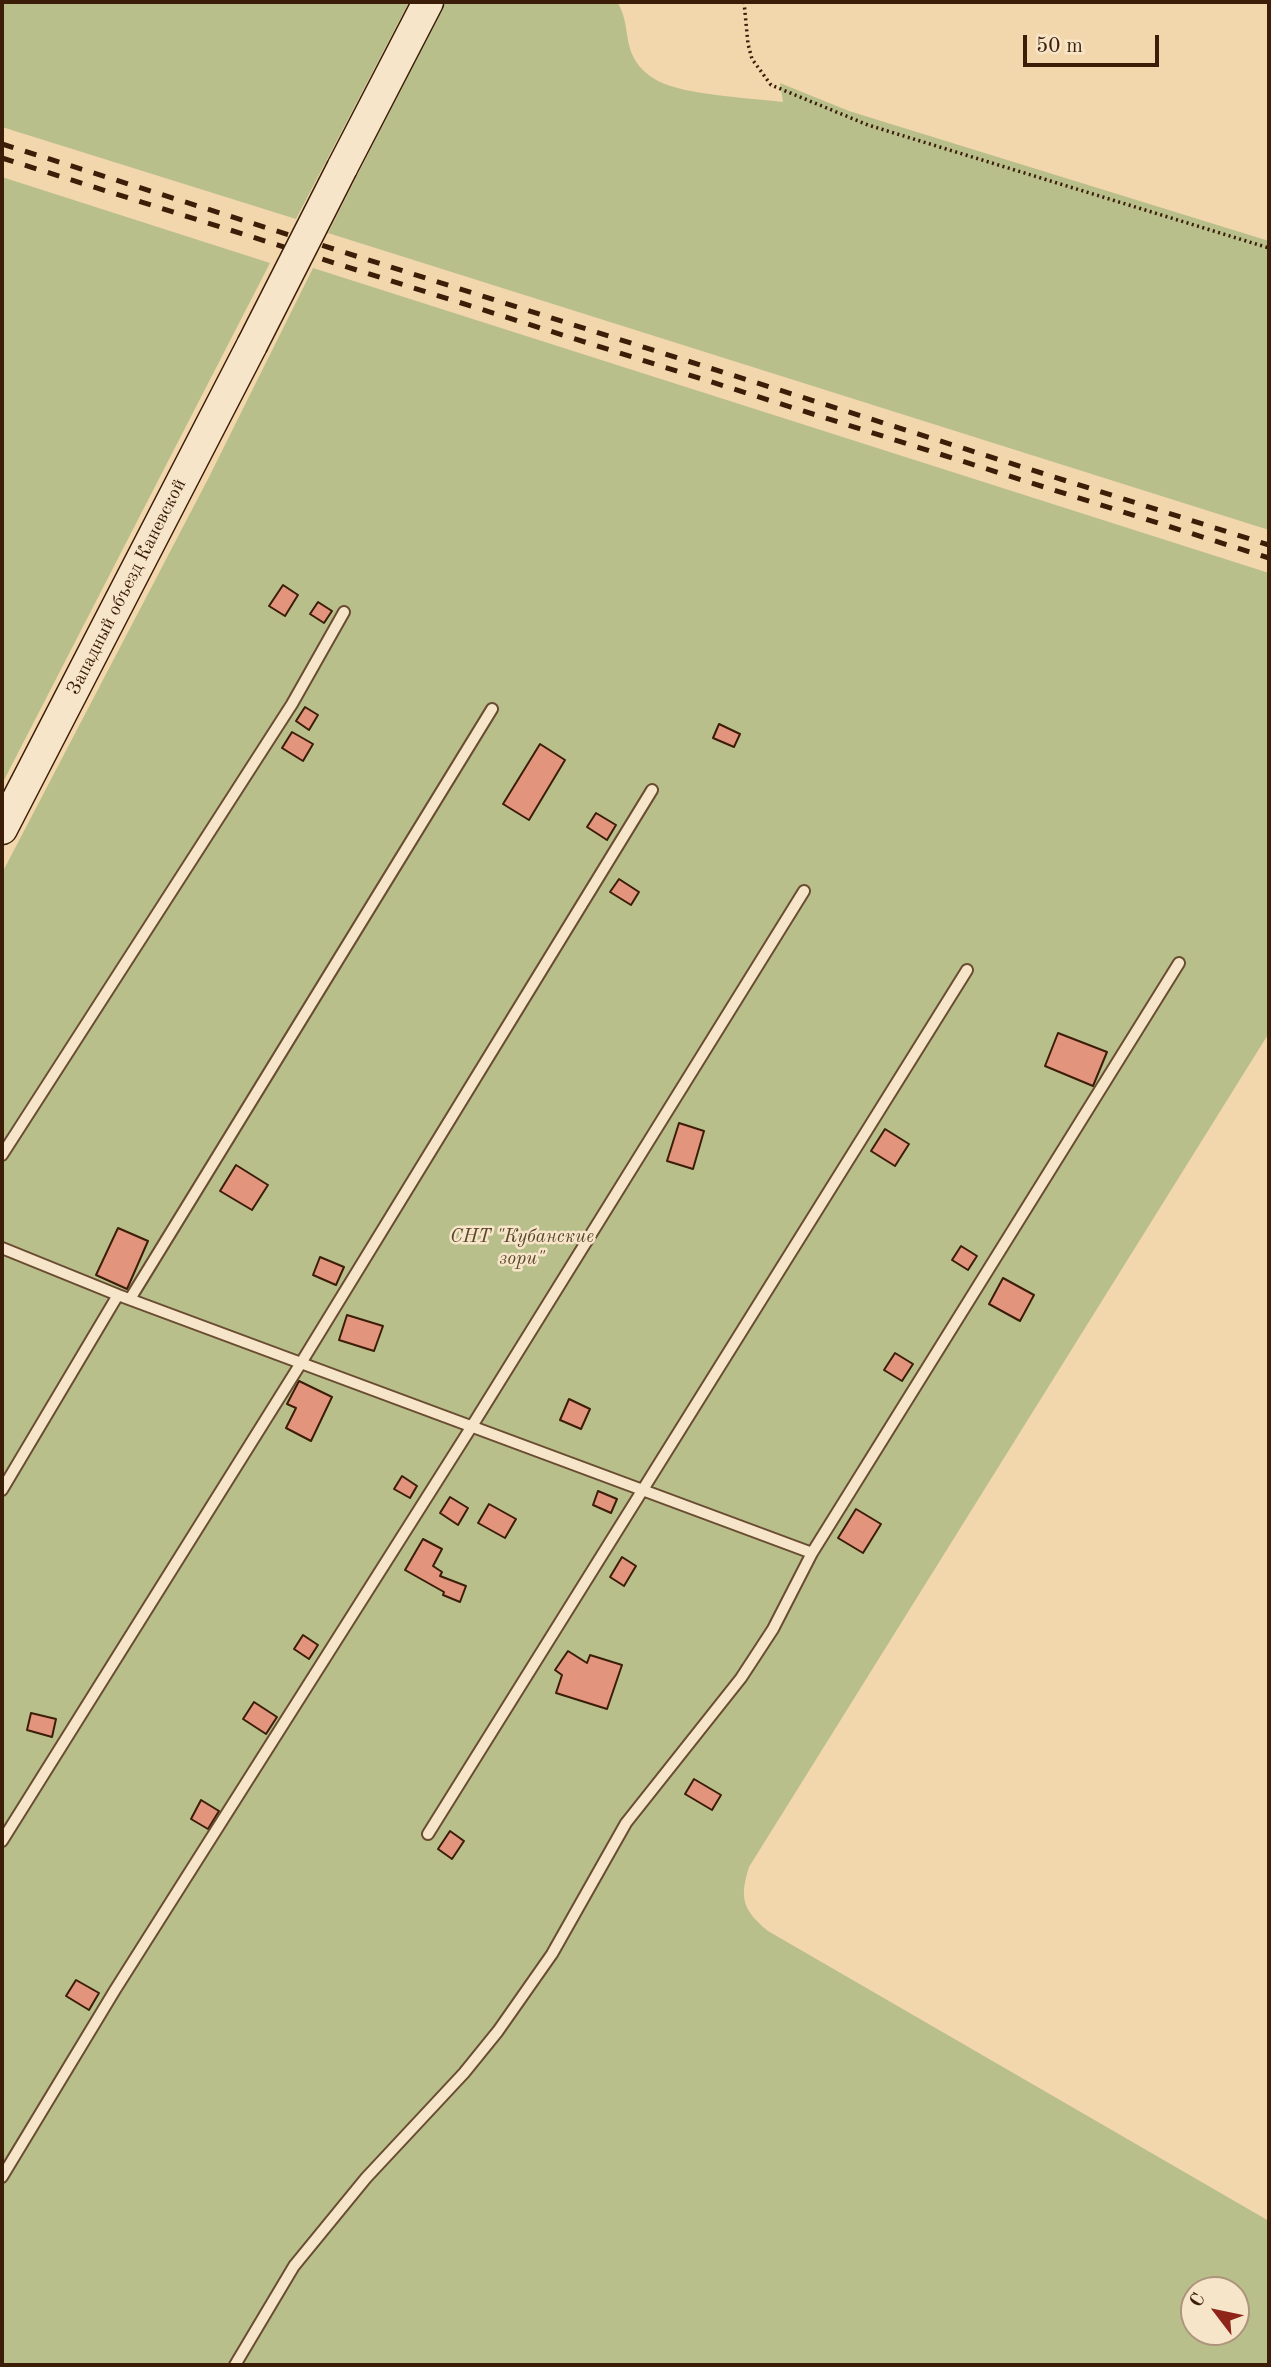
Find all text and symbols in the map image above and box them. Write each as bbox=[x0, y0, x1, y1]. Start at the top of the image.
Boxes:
scale bar bbox=[1026, 21, 1162, 65]
text: 50 m bbox=[1036, 36, 1083, 57]
street label: Западный объезд Каневской bbox=[63, 475, 191, 699]
park label: СНТ "Кубанские зори" bbox=[450, 1226, 594, 1270]
north arrow bbox=[1180, 2276, 1250, 2346]
text: С bbox=[1187, 2290, 1210, 2311]

